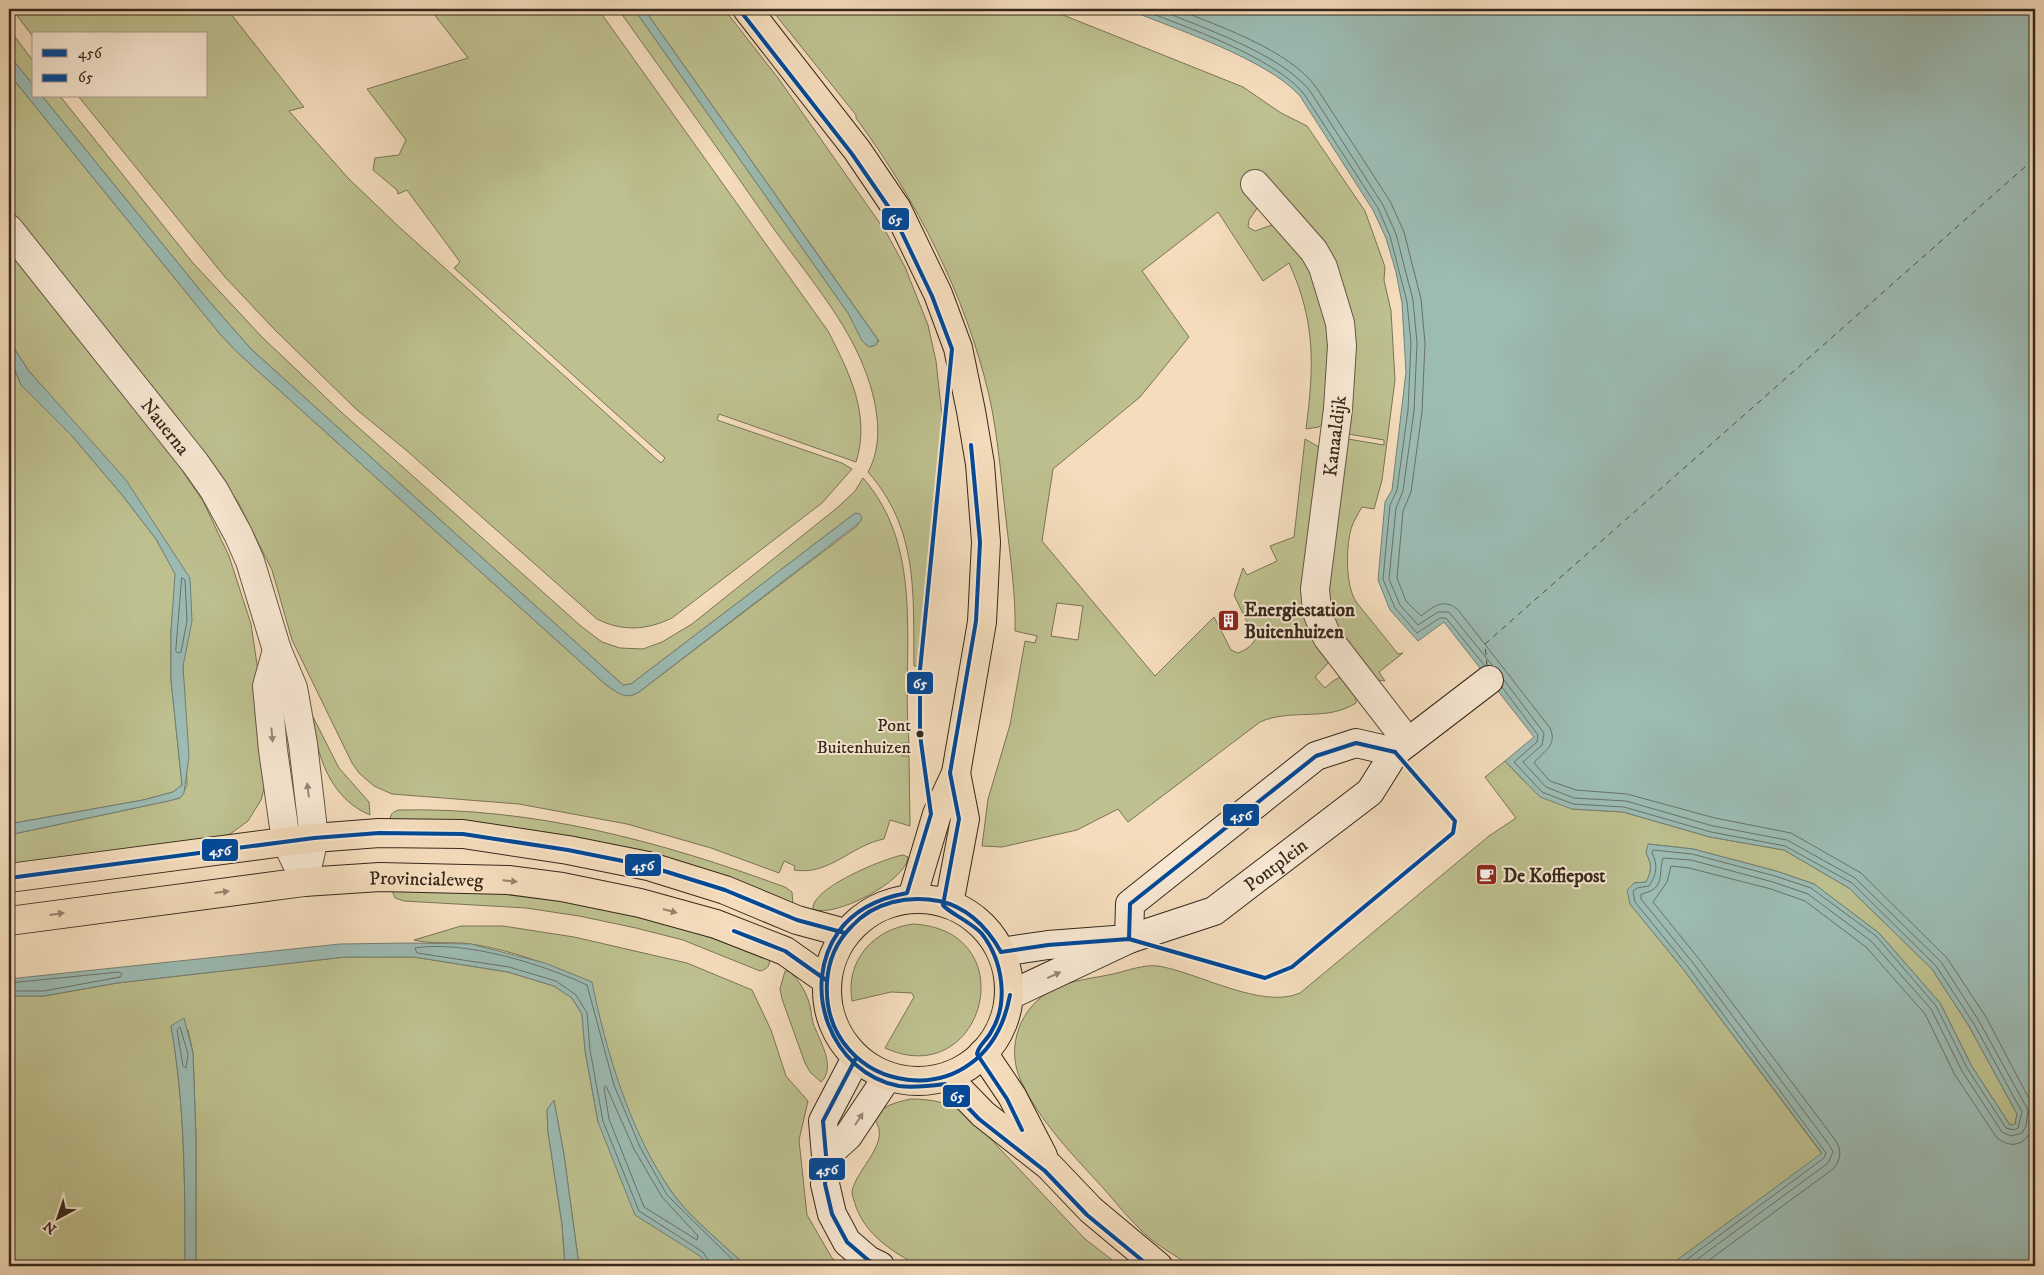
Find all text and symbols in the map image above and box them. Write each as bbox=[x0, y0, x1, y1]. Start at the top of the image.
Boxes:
legend bbox=[32, 32, 208, 98]
text: 456 bbox=[78, 44, 103, 63]
text: 65 bbox=[78, 68, 94, 87]
line badge: 65 bbox=[881, 207, 910, 231]
text: 65 bbox=[888, 211, 902, 229]
street label: Nauerna bbox=[135, 394, 194, 460]
street label: Kanaaldijk bbox=[1319, 394, 1352, 478]
place label: Energiestation Buitenhuizen bbox=[1244, 599, 1356, 644]
building icon: Energiestation Buitenhuizen bbox=[1216, 608, 1240, 632]
line badge: 65 bbox=[906, 671, 934, 695]
text: 65 bbox=[913, 675, 927, 693]
place label: Pont Buitenhuizen bbox=[816, 715, 912, 759]
one-way arrow bbox=[268, 727, 276, 743]
marker: Pont Buitenhuizen bbox=[915, 729, 925, 739]
one-way arrow bbox=[304, 781, 312, 797]
line badge: 456 bbox=[1222, 803, 1260, 827]
text: 456 bbox=[1229, 807, 1253, 825]
street label: Pontplein bbox=[1240, 834, 1312, 897]
line badge: 456 bbox=[201, 838, 239, 862]
text: 456 bbox=[208, 842, 232, 860]
line badge: 456 bbox=[624, 853, 662, 877]
text: 456 bbox=[631, 857, 655, 875]
cafe icon: De Koffiepost bbox=[1475, 863, 1499, 887]
place label: De Koffiepost bbox=[1503, 865, 1606, 888]
street label: Provincialeweg bbox=[368, 867, 484, 892]
one-way arrow bbox=[503, 877, 519, 885]
one-way arrow bbox=[214, 888, 230, 896]
one-way arrow bbox=[662, 908, 677, 916]
one-way arrow bbox=[49, 910, 65, 918]
one-way arrow bbox=[1047, 971, 1062, 979]
line badge: 65 bbox=[942, 1084, 971, 1108]
text: 65 bbox=[950, 1088, 964, 1106]
one-way arrow bbox=[854, 1112, 864, 1126]
line badge: 456 bbox=[808, 1157, 846, 1181]
text: 456 bbox=[815, 1161, 839, 1179]
north arrow bbox=[32, 1192, 82, 1242]
text: N bbox=[40, 1216, 60, 1238]

